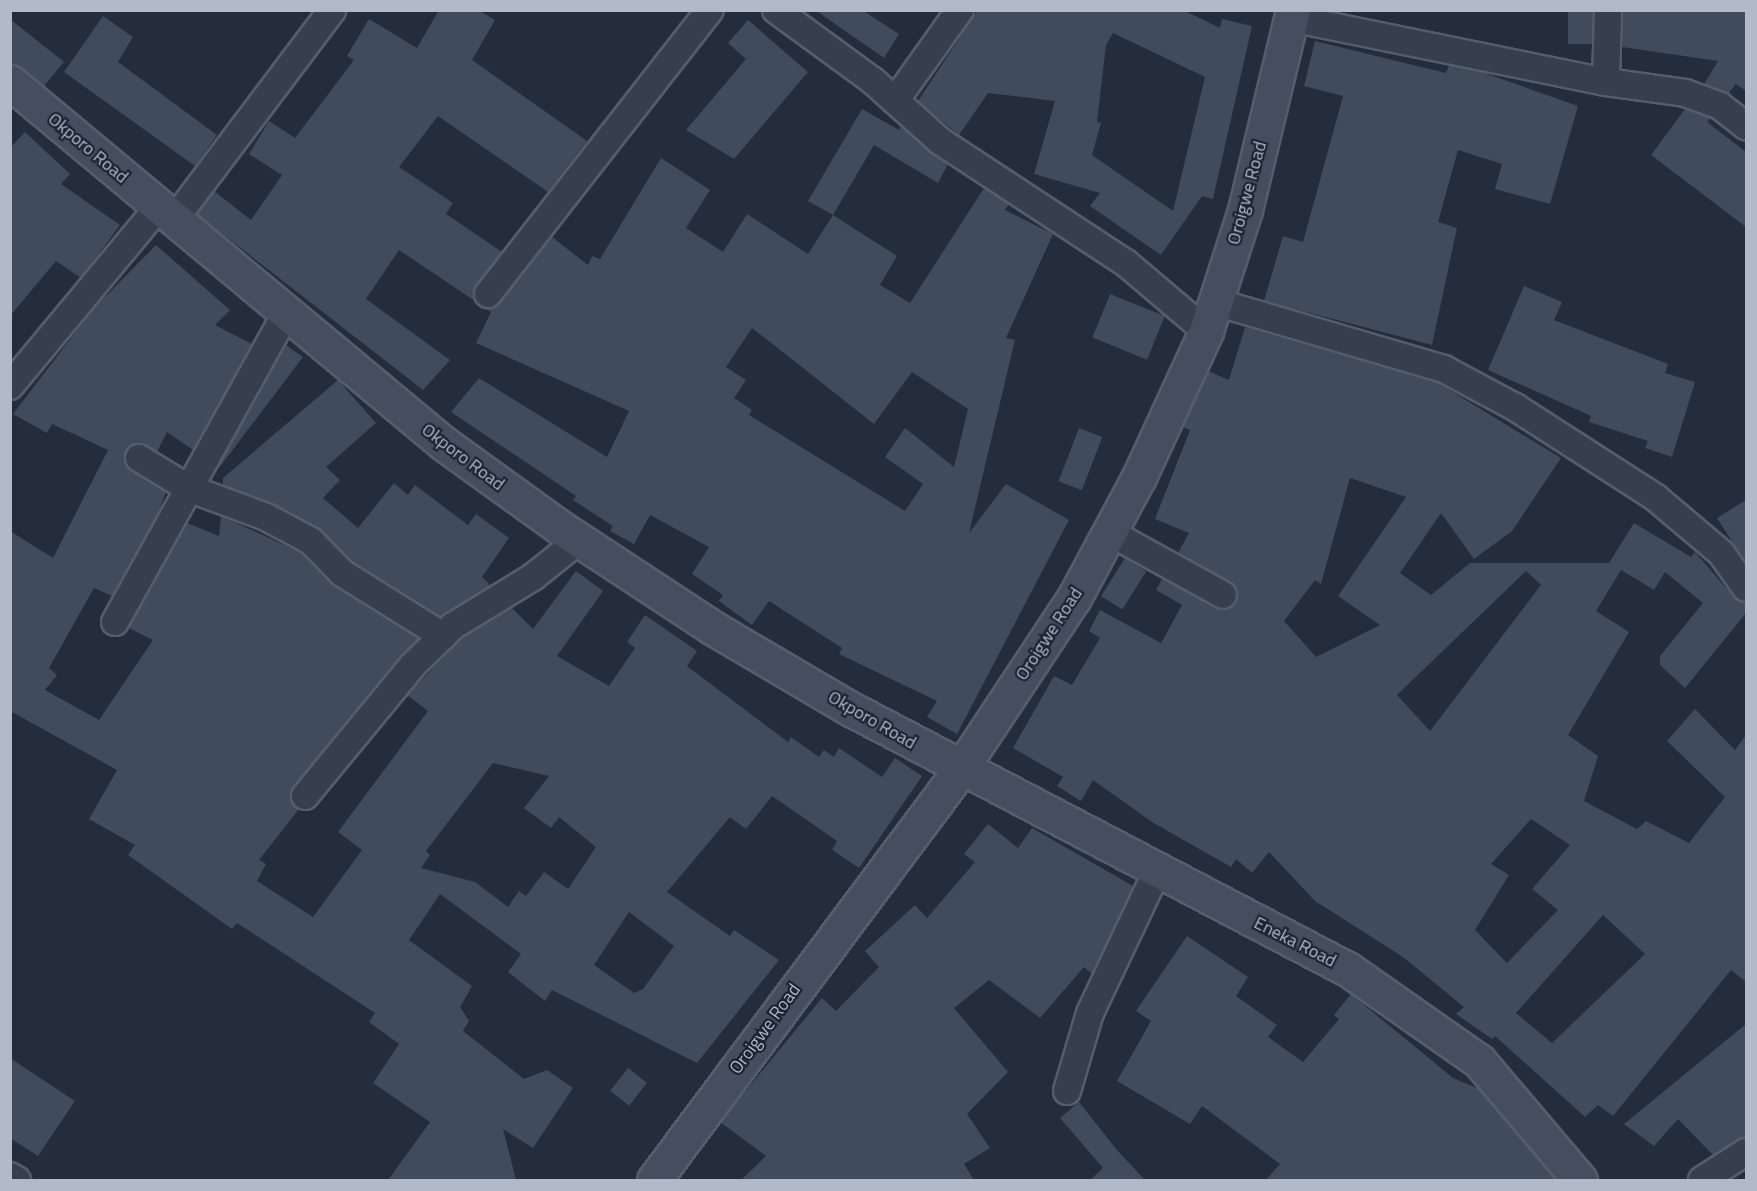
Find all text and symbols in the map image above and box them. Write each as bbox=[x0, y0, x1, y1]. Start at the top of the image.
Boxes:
street label: Okporo Road bbox=[44, 108, 132, 188]
street label: Oroigwe Road bbox=[1223, 139, 1271, 247]
street label: Okporo Road bbox=[417, 419, 509, 495]
street label: Oroigwe Road bbox=[1011, 584, 1087, 684]
street label: Okporo Road bbox=[824, 686, 920, 754]
street label: Eneka Road bbox=[1250, 912, 1340, 972]
street label: Oroigwe Road bbox=[725, 980, 805, 1078]

